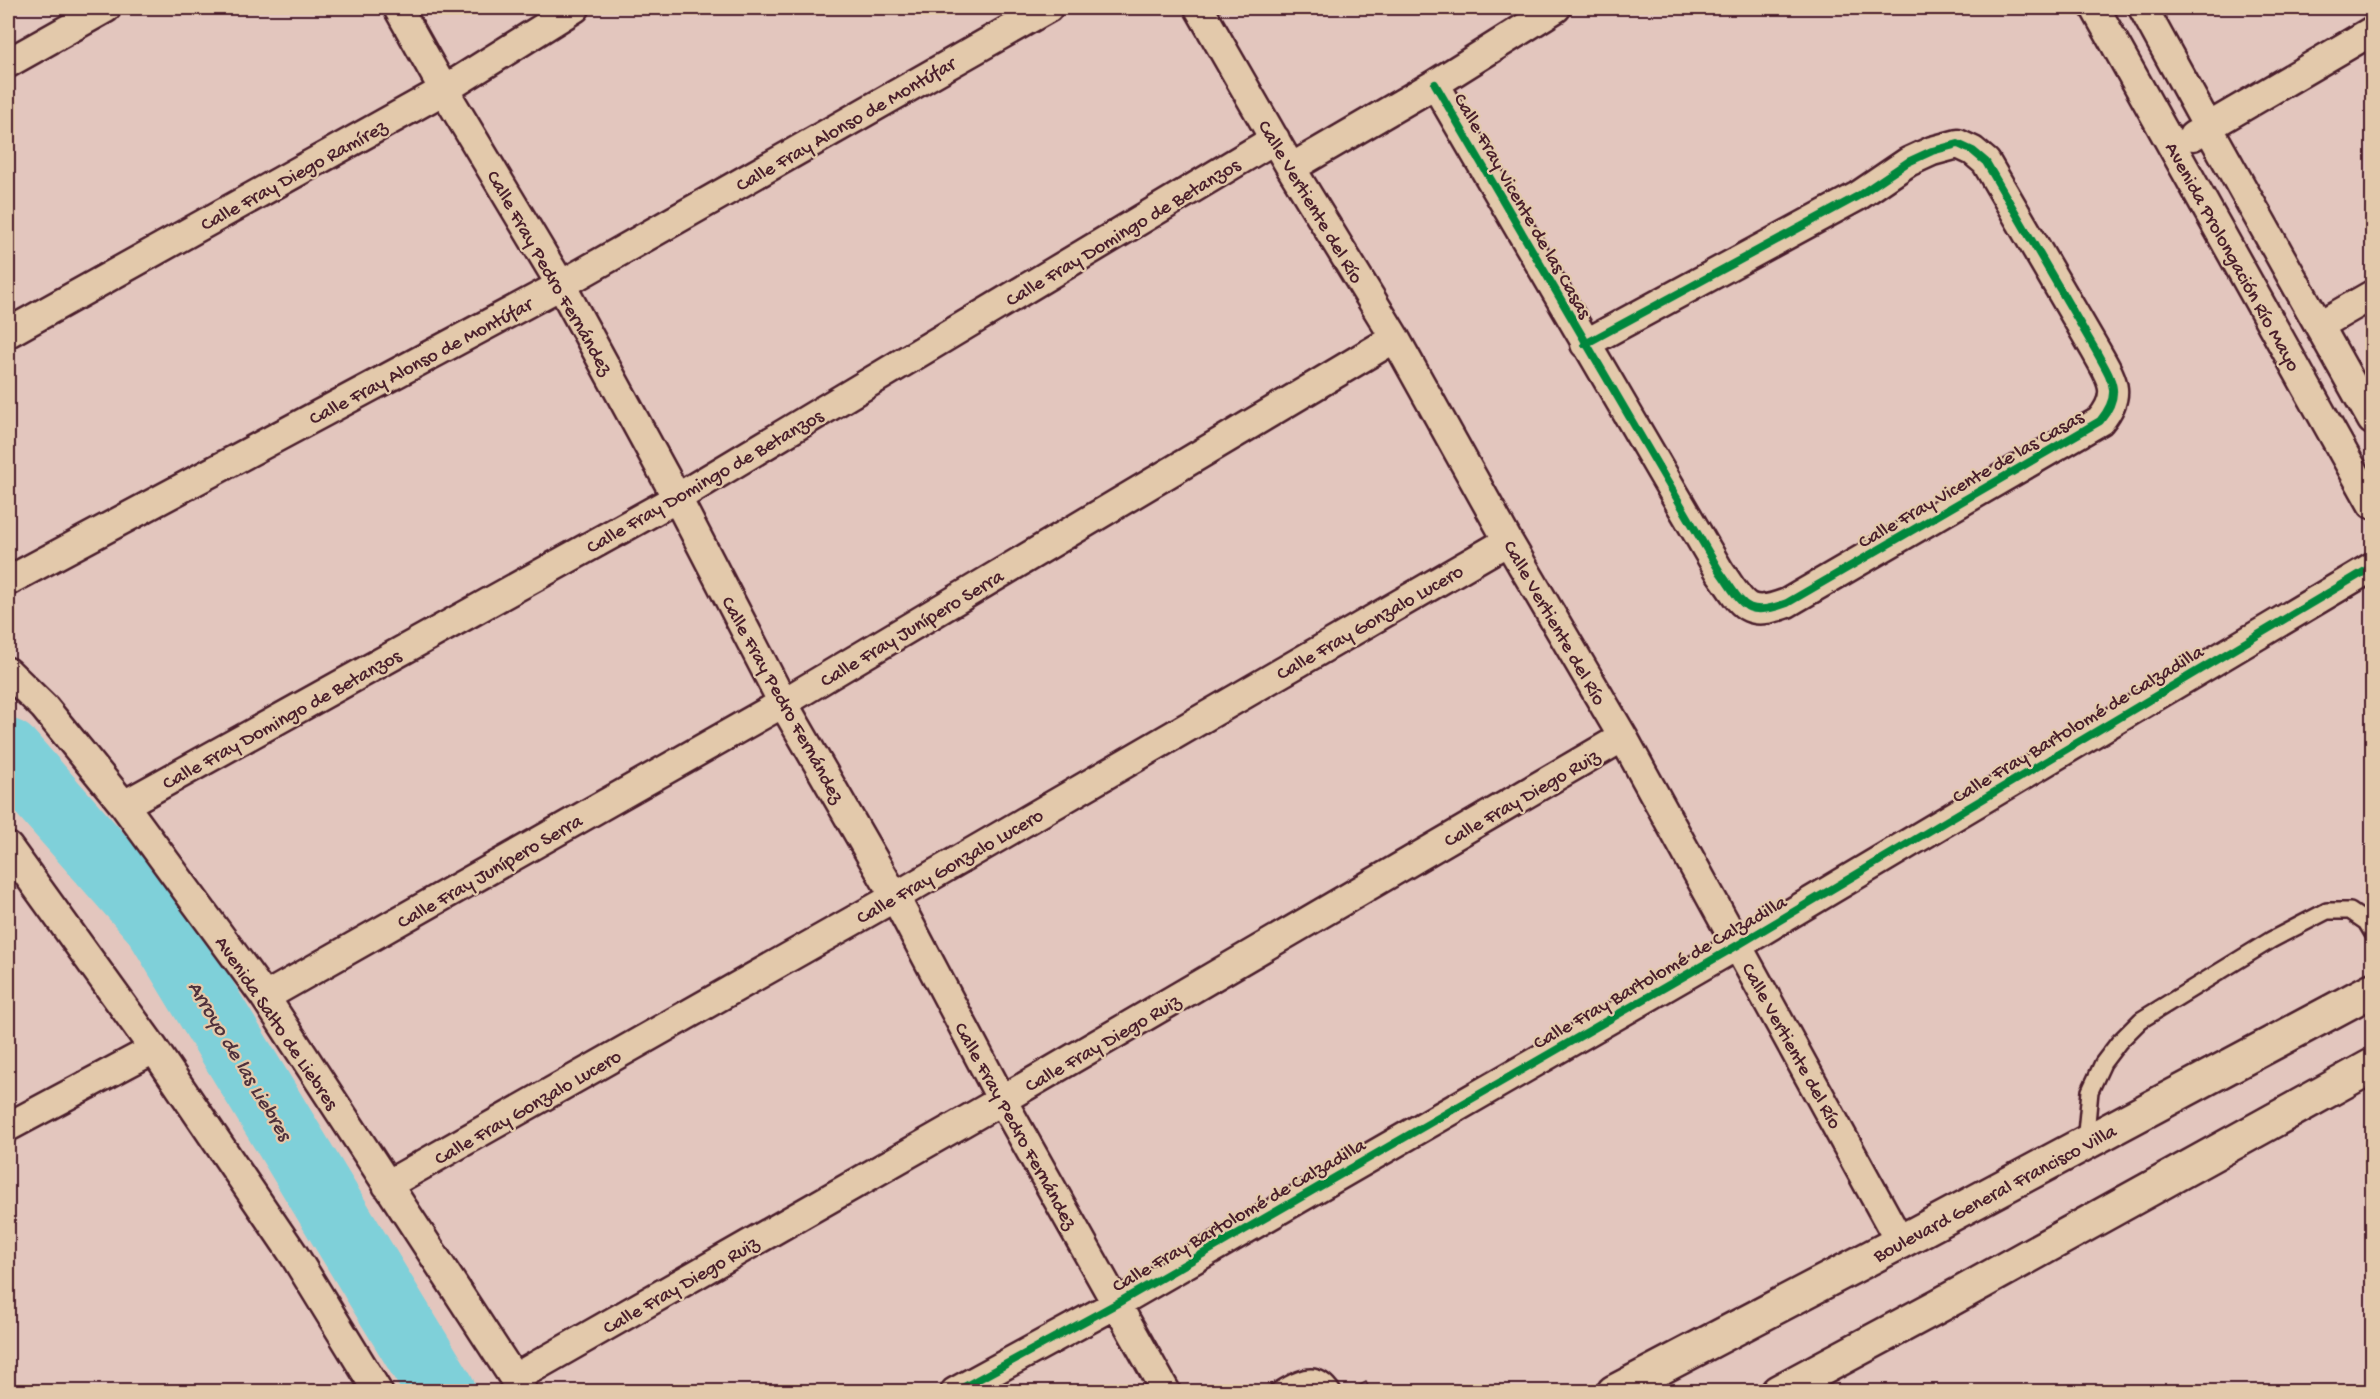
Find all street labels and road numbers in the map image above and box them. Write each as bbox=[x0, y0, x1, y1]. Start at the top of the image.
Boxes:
street label: Calle Fray Alonso de Montúfar bbox=[733, 53, 962, 198]
street label: Calle Fray Vicente de las Casas bbox=[1447, 90, 1595, 324]
street label: Calle Fray Diego Ramírez bbox=[198, 116, 393, 238]
street label: Calle Vertiente del Río bbox=[1251, 117, 1367, 289]
street label: Avenida Prolongación Río Mayo bbox=[2158, 139, 2304, 376]
street label: Calle Fray Domingo de Betanzos bbox=[1002, 154, 1246, 313]
street label: Calle Fray Pedro Fernández bbox=[480, 167, 617, 381]
street label: Calle Fray Alonso de Montúfar bbox=[306, 293, 539, 432]
street label: Calle Fray Domingo de Betanzos bbox=[583, 405, 829, 560]
street label: Calle Fray Vicente de las Casas bbox=[1855, 407, 2089, 555]
street label: Calle Vertiente del Río bbox=[1496, 537, 1609, 710]
street label: Calle Fray Gonzalo Lucero bbox=[1273, 561, 1468, 687]
street label: Calle Fray Junípero Serra bbox=[817, 566, 1009, 694]
street label: Calle Fray Pedro Fernández bbox=[714, 593, 848, 809]
street label: Calle Fray Bartolomé de Calzadilla bbox=[1949, 641, 2209, 810]
street label: Calle Fray Domingo de Betanzos bbox=[159, 645, 407, 796]
street label: Calle Fray Diego Ruiz bbox=[1441, 745, 1606, 854]
street label: Calle Fray Gonzalo Lucero bbox=[853, 805, 1048, 931]
street label: Calle Fray Junípero Serra bbox=[394, 810, 588, 935]
street label: Calle Fray Bartolomé de Calzadilla bbox=[1530, 891, 1792, 1056]
street label: Avenida Salto de Liebres bbox=[208, 933, 342, 1116]
street label: Calle Vertiente del Río bbox=[1735, 960, 1845, 1134]
street label: Calle Fray Diego Ruiz bbox=[1022, 990, 1187, 1099]
street label: Calle Fray Pedro Fernández bbox=[947, 1019, 1081, 1235]
street label: Calle Fray Gonzalo Lucero bbox=[431, 1046, 626, 1172]
street label: Boulevard General Francisco Villa bbox=[1869, 1121, 2122, 1270]
street label: Calle Fray Bartolomé de Calzadilla bbox=[1109, 1134, 1371, 1299]
street label: Calle Fray Diego Ruiz bbox=[600, 1232, 765, 1341]

